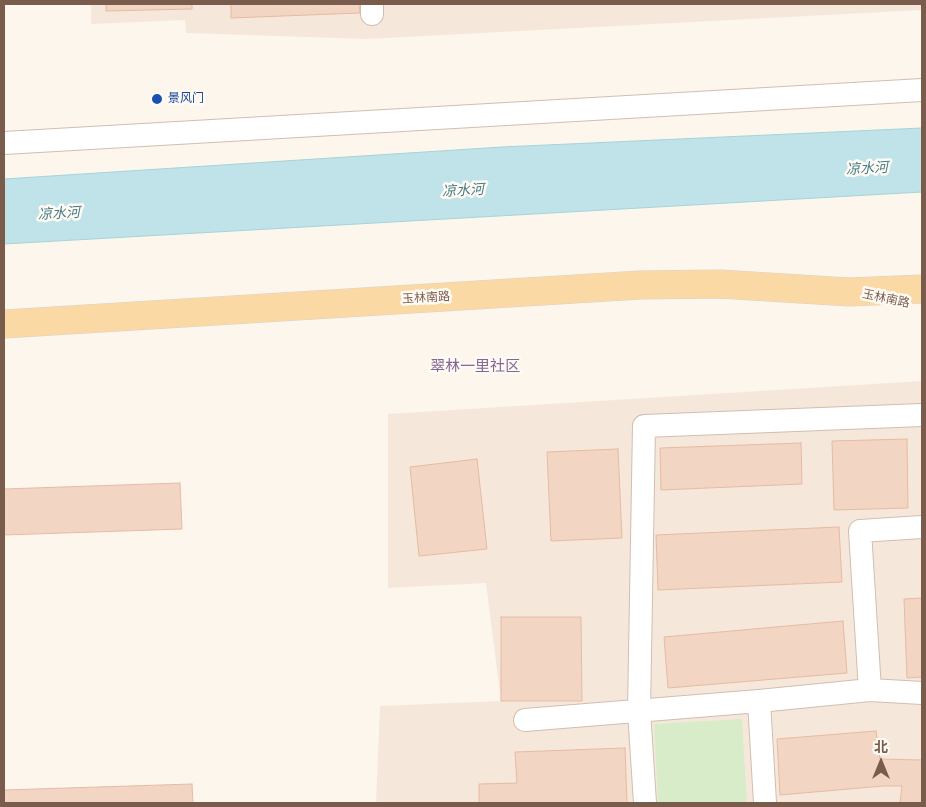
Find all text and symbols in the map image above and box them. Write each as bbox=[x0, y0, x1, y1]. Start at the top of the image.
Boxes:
marker: 景风门 bbox=[150, 92, 164, 106]
place label: 景风门 bbox=[168, 92, 204, 106]
water label: 凉水河 bbox=[846, 160, 888, 178]
water label: 凉水河 bbox=[442, 182, 484, 200]
water label: 凉水河 bbox=[38, 205, 80, 223]
street label: 玉林南路 bbox=[861, 287, 911, 311]
street label: 玉林南路 bbox=[402, 290, 450, 306]
district label: 翠林一里社区 bbox=[430, 358, 520, 376]
north arrow bbox=[856, 737, 906, 787]
text: 北 bbox=[874, 737, 888, 756]

